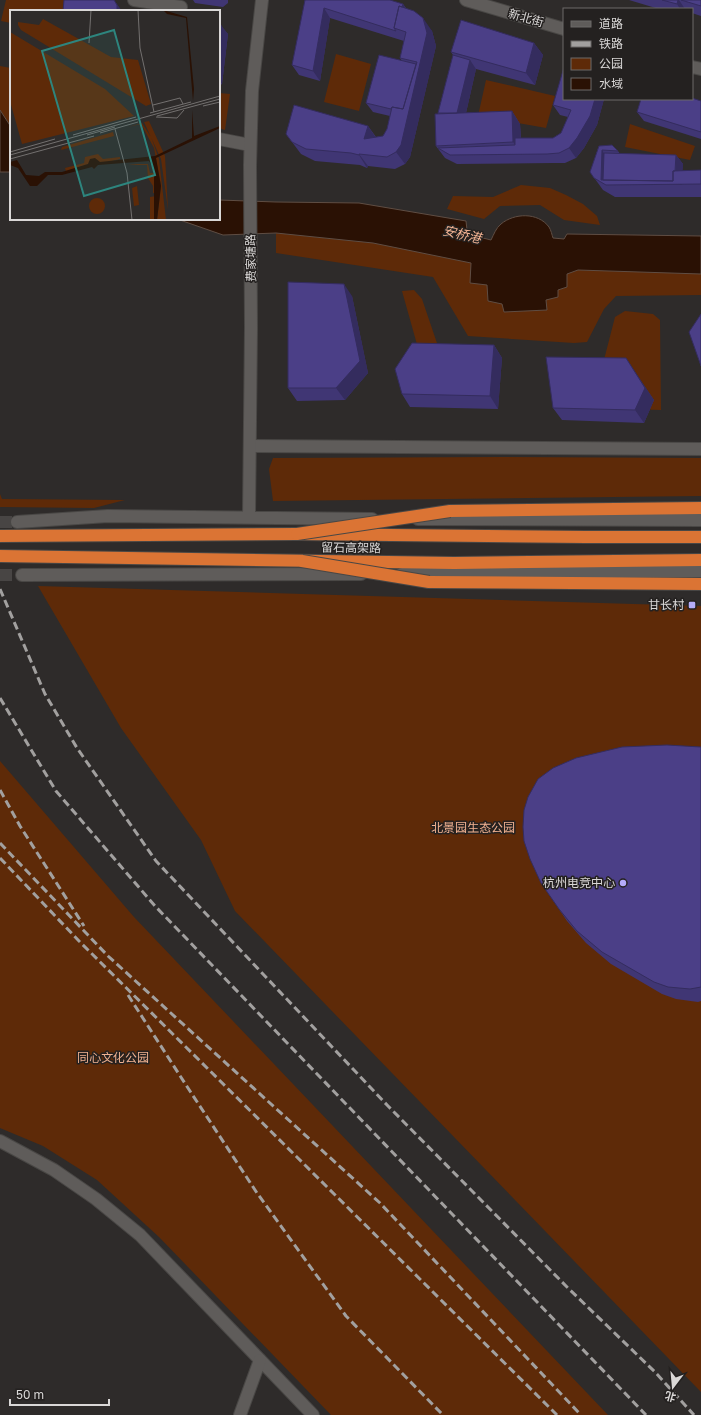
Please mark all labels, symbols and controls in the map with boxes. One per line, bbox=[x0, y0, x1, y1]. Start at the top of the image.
street label: 新北街 bbox=[507, 5, 546, 30]
legend bbox=[563, 8, 693, 100]
inset map bbox=[10, 10, 220, 220]
text: 道路 bbox=[599, 16, 623, 31]
text: 铁路 bbox=[599, 36, 623, 51]
text: 公园 bbox=[599, 56, 623, 71]
text: 水域 bbox=[599, 76, 623, 91]
water label: 安桥港 bbox=[441, 222, 485, 247]
street label: 费家塘路 bbox=[243, 234, 258, 282]
street label: 留石高架路 bbox=[321, 539, 381, 556]
place label: 甘长村 bbox=[648, 597, 685, 612]
marker: 甘长村 bbox=[687, 600, 697, 610]
park label: 北景园生态公园 bbox=[431, 820, 515, 835]
place label: 杭州电竞中心 bbox=[543, 875, 615, 890]
marker: 杭州电竞中心 bbox=[618, 878, 628, 888]
park label: 同心文化公园 bbox=[77, 1050, 149, 1065]
north arrow bbox=[653, 1367, 693, 1407]
scale bar bbox=[10, 1381, 109, 1407]
text: 50 m bbox=[16, 1387, 44, 1402]
text: 北 bbox=[663, 1389, 677, 1405]

